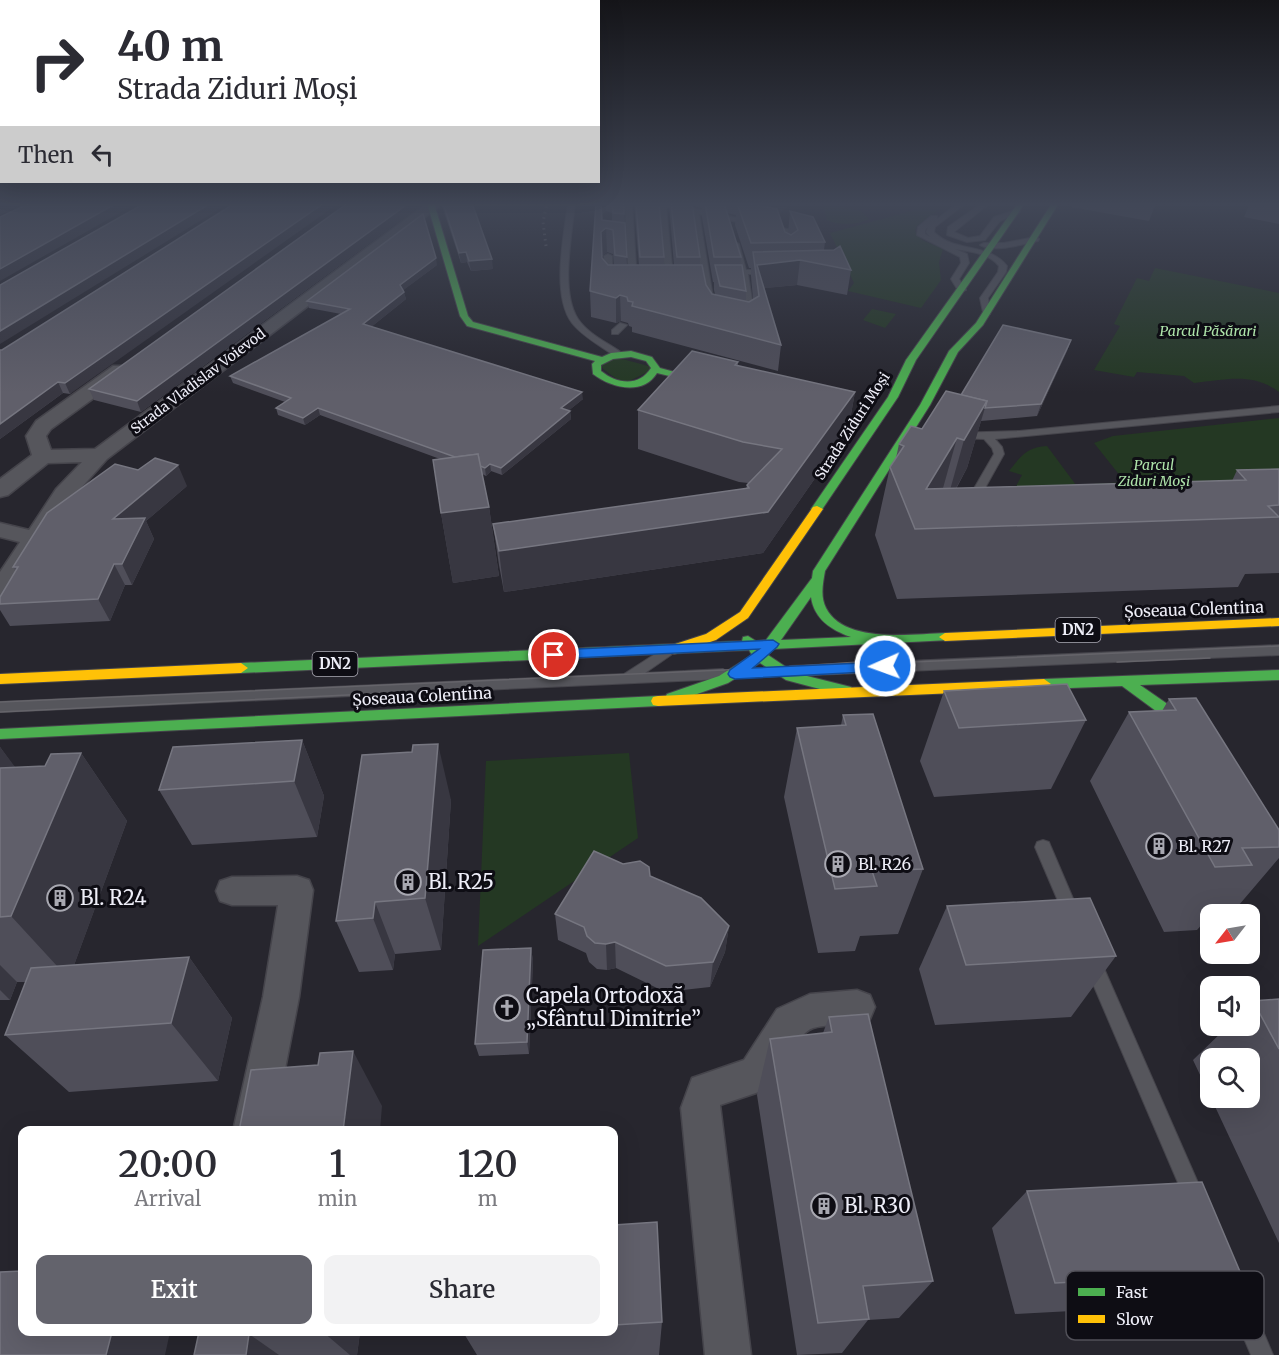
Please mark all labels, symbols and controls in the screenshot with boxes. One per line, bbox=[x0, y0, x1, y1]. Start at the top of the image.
text: 40 m bbox=[117, 20, 223, 72]
icon: right bbox=[18, 24, 96, 102]
text: Strada Ziduri Moși bbox=[117, 72, 358, 106]
icon: left bbox=[86, 138, 119, 171]
text: Then bbox=[18, 141, 74, 169]
park label: Parcul Păsărari bbox=[1160, 322, 1256, 340]
street label: Strada Vladislav Voievod bbox=[127, 324, 269, 438]
street label: Strada Ziduri Moși bbox=[810, 368, 894, 483]
park label: Parcul Ziduri Moși bbox=[1117, 456, 1190, 490]
street label: Șoseaua Colentina bbox=[1124, 597, 1265, 622]
road number: DN2 bbox=[1056, 618, 1100, 642]
pin bbox=[528, 629, 579, 680]
position arrow bbox=[853, 634, 917, 698]
icon: arrive bbox=[537, 638, 570, 671]
road number: DN2 bbox=[312, 652, 358, 676]
street label: Șoseaua Colentina bbox=[352, 682, 493, 711]
building icon: Bl. R27 bbox=[1144, 831, 1174, 861]
place label: Bl. R27 bbox=[1178, 836, 1231, 856]
building icon: Bl. R26 bbox=[823, 849, 853, 879]
place label: Bl. R26 bbox=[858, 854, 912, 874]
building icon: Bl. R25 bbox=[393, 867, 423, 897]
place label: Bl. R25 bbox=[428, 869, 494, 894]
building icon: Bl. R24 bbox=[45, 883, 75, 913]
place label: Bl. R24 bbox=[80, 885, 147, 910]
north arrow bbox=[1200, 904, 1260, 964]
map controls bbox=[1200, 904, 1260, 1108]
button: sound bbox=[1200, 976, 1260, 1036]
place label: Capela Ortodoxă „Sfântul Dimitrie” bbox=[526, 983, 701, 1031]
church icon: Capela Ortodoxă „Sfântul Dimitrie” bbox=[492, 993, 522, 1023]
button: search bbox=[1200, 1048, 1260, 1108]
text: 20:00 bbox=[118, 1142, 217, 1187]
text: 1 bbox=[329, 1142, 346, 1187]
text: 120 bbox=[458, 1142, 518, 1187]
text: Arrival bbox=[134, 1186, 201, 1211]
text: min bbox=[318, 1186, 357, 1211]
text: m bbox=[478, 1186, 498, 1211]
building icon: Bl. R30 bbox=[809, 1191, 839, 1221]
place label: Bl. R30 bbox=[844, 1193, 911, 1218]
button: Exit bbox=[36, 1255, 312, 1324]
button: Share bbox=[324, 1255, 600, 1324]
legend bbox=[1066, 1271, 1264, 1340]
text: Fast bbox=[1116, 1282, 1149, 1302]
text: Slow bbox=[1116, 1309, 1154, 1329]

